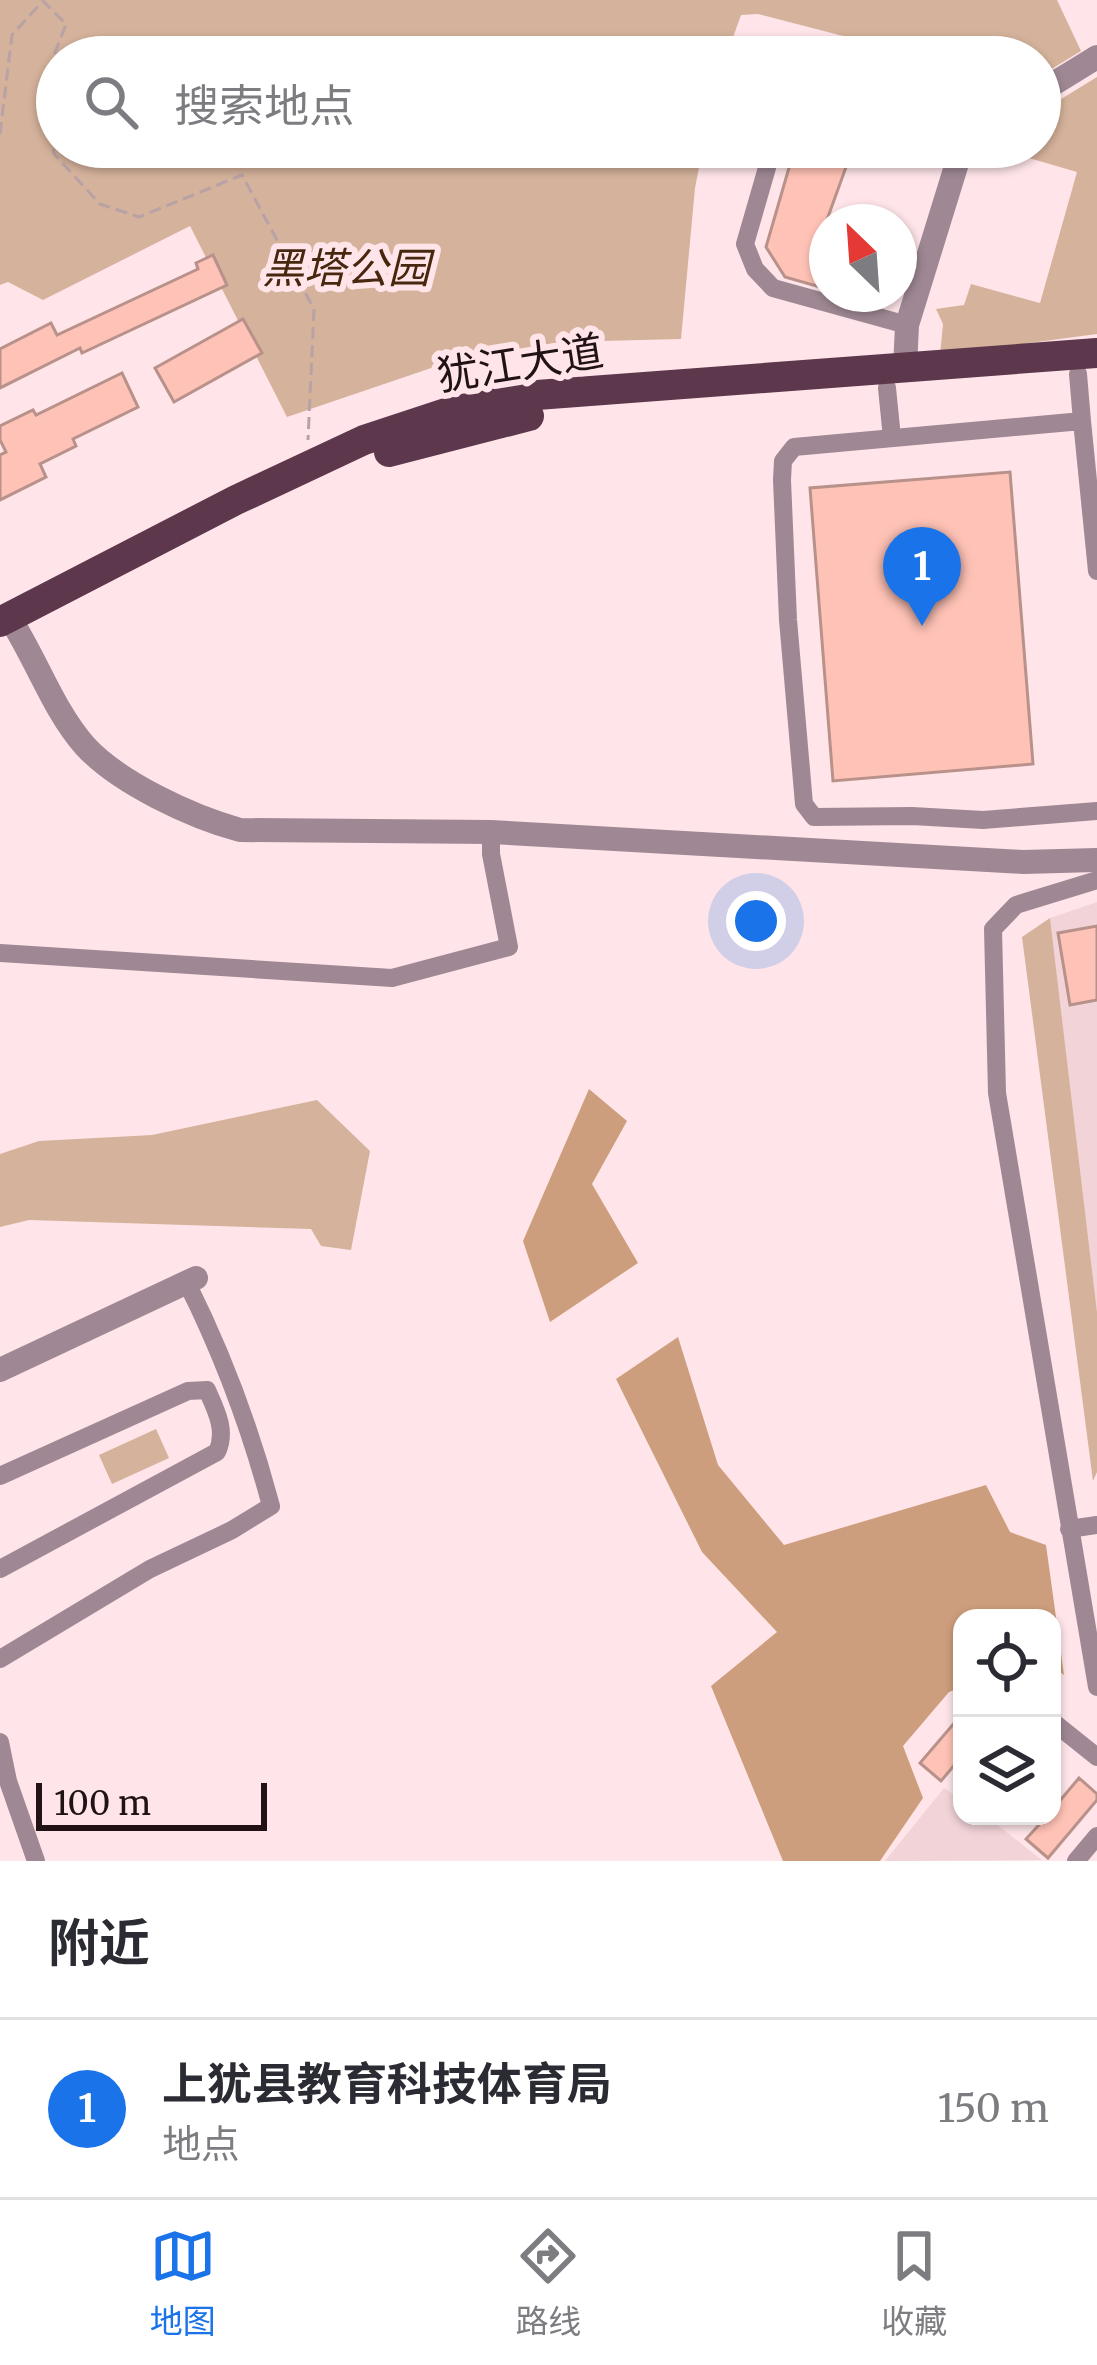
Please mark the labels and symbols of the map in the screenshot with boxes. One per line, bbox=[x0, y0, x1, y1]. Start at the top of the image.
north arrow bbox=[809, 204, 917, 312]
park label: 黑塔公园 bbox=[262, 242, 435, 294]
street label: 犹江大道 bbox=[433, 324, 607, 402]
pin: 1 bbox=[883, 527, 961, 626]
your location bbox=[726, 891, 786, 951]
scale bar bbox=[36, 1777, 267, 1830]

